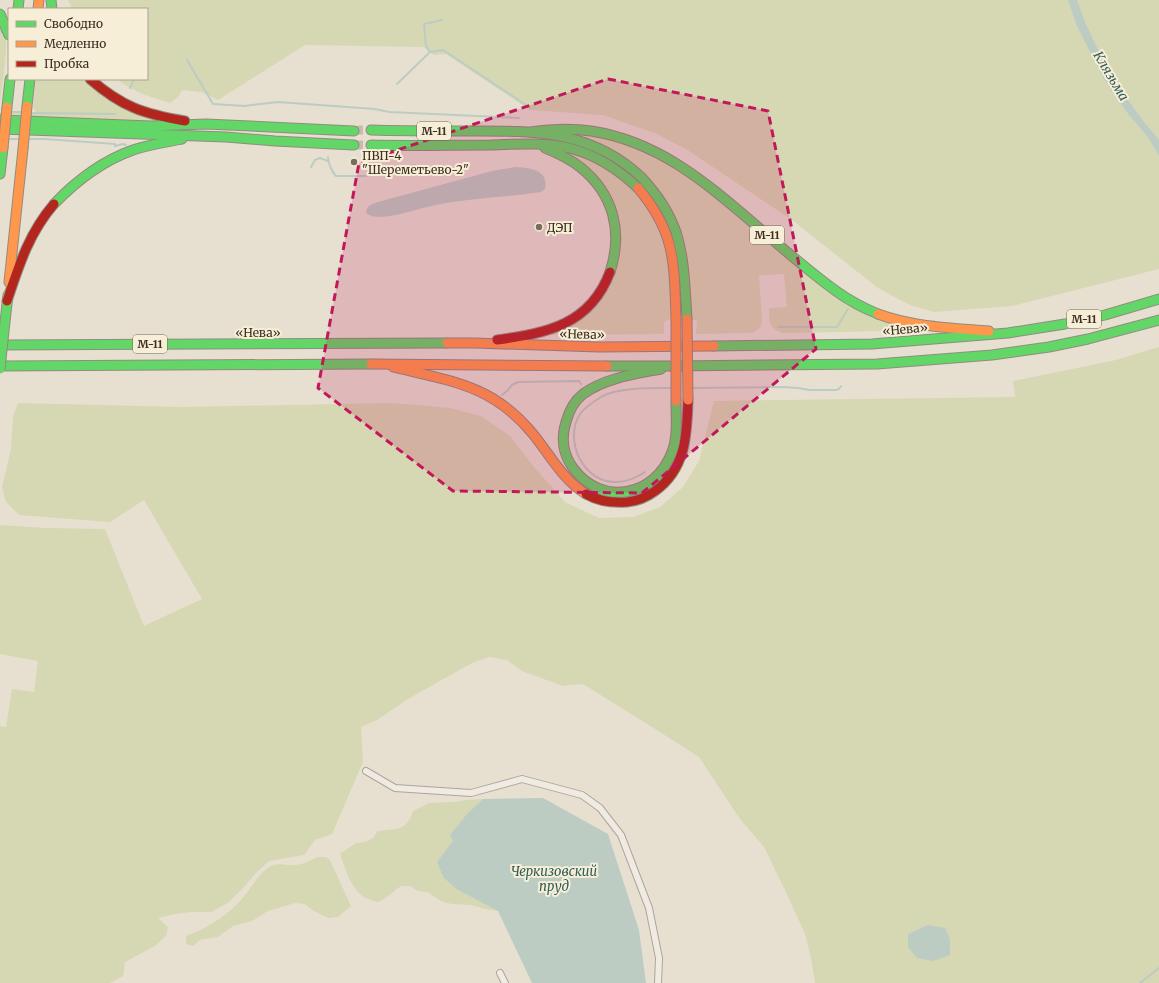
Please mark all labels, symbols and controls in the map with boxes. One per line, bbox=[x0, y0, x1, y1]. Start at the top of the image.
legend bbox=[8, 8, 148, 80]
text: Свободно bbox=[44, 16, 103, 31]
text: Медленно bbox=[44, 36, 106, 51]
water label: Клязьма bbox=[1089, 48, 1133, 104]
text: Пробка bbox=[44, 56, 90, 71]
road number: М-11 bbox=[417, 122, 451, 140]
place label: ПВП-4 "Шереметьево-2" bbox=[362, 148, 469, 177]
marker: ПВП-4 "Шереметьево-2" bbox=[349, 157, 359, 167]
place label: ДЭП bbox=[547, 220, 573, 235]
marker: ДЭП bbox=[534, 222, 544, 232]
road number: М-11 bbox=[750, 226, 784, 244]
road number: М-11 bbox=[1067, 310, 1101, 328]
street label: «Нева» bbox=[882, 320, 928, 338]
street label: «Нева» bbox=[235, 325, 281, 340]
street label: «Нева» bbox=[559, 326, 605, 342]
road number: М-11 bbox=[133, 335, 167, 353]
water label: Черкизовский пруд bbox=[511, 863, 597, 895]

